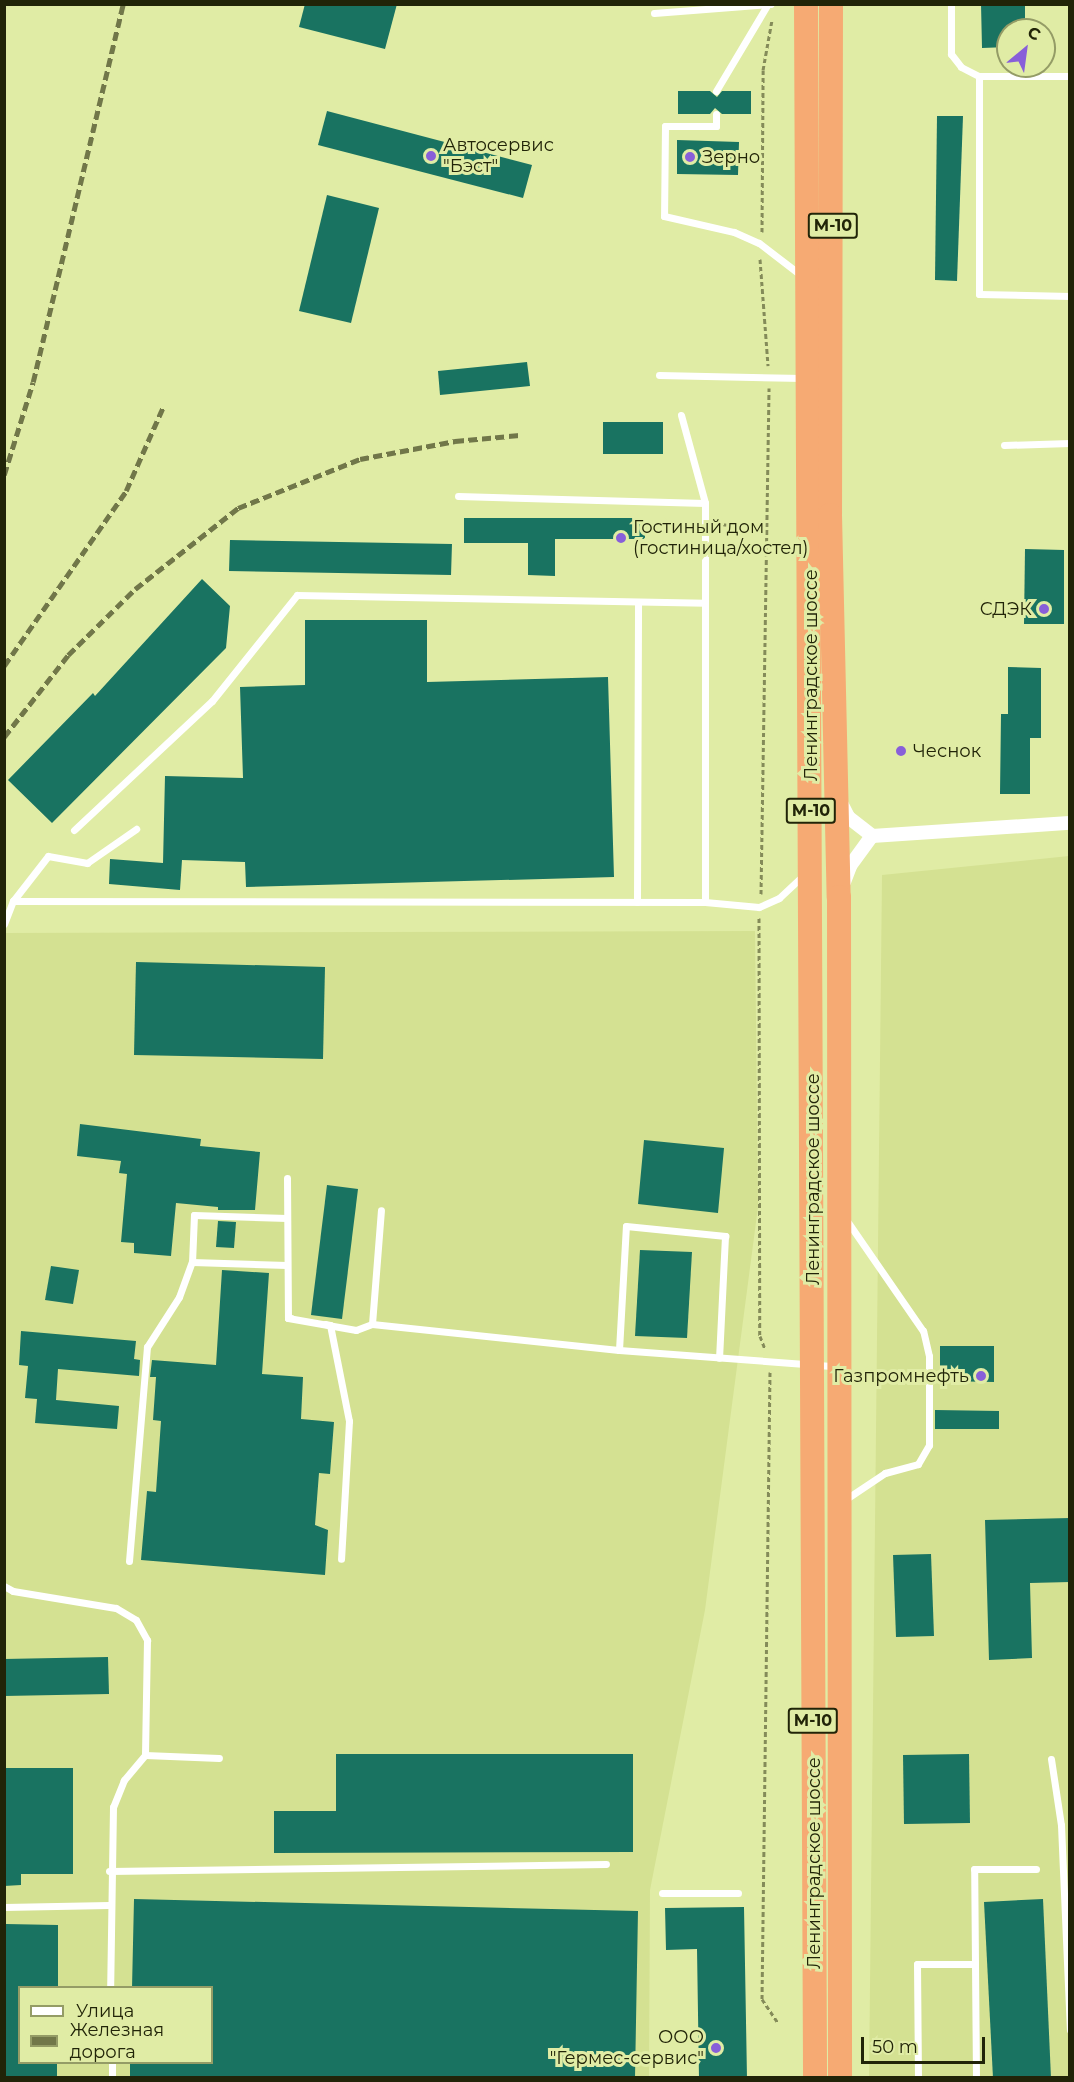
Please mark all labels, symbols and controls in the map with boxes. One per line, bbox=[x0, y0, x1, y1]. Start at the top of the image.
north arrow bbox=[996, 18, 1056, 78]
text: С bbox=[1024, 22, 1044, 45]
place label: Автосервис "Бэст" bbox=[443, 135, 554, 178]
place label: Зерно bbox=[702, 146, 760, 168]
marker: Автосервис "Бэст" bbox=[424, 149, 438, 163]
marker: Зерно bbox=[683, 150, 697, 164]
road number: М-10 bbox=[808, 213, 858, 239]
place label: Гостиный дом (гостиница/хостел) bbox=[633, 517, 808, 560]
marker: Гостиный дом (гостиница/хостел) bbox=[614, 531, 628, 545]
street label: Ленинградское шоссе bbox=[800, 569, 822, 781]
place label: СДЭК bbox=[980, 598, 1032, 620]
marker: СДЭК bbox=[1037, 602, 1051, 616]
place label: Чеснок bbox=[913, 740, 981, 762]
marker: Чеснок bbox=[894, 744, 908, 758]
road number: М-10 bbox=[786, 798, 836, 824]
street label: Ленинградское шоссе bbox=[802, 1073, 824, 1285]
place label: Газпромнефть bbox=[833, 1365, 969, 1387]
marker: Газпромнефть bbox=[974, 1369, 988, 1383]
road number: М-10 bbox=[788, 1708, 838, 1734]
street label: Ленинградское шоссе bbox=[803, 1757, 825, 1969]
legend bbox=[18, 1986, 213, 2064]
text: Улица bbox=[76, 2000, 134, 2022]
text: Железная дорога bbox=[70, 2019, 164, 2063]
scale bar bbox=[864, 2025, 988, 2063]
place label: ООО "Гермес-сервис" bbox=[550, 2027, 704, 2070]
text: 50 m bbox=[872, 2036, 918, 2058]
marker: ООО "Гермес-сервис" bbox=[709, 2041, 723, 2055]

